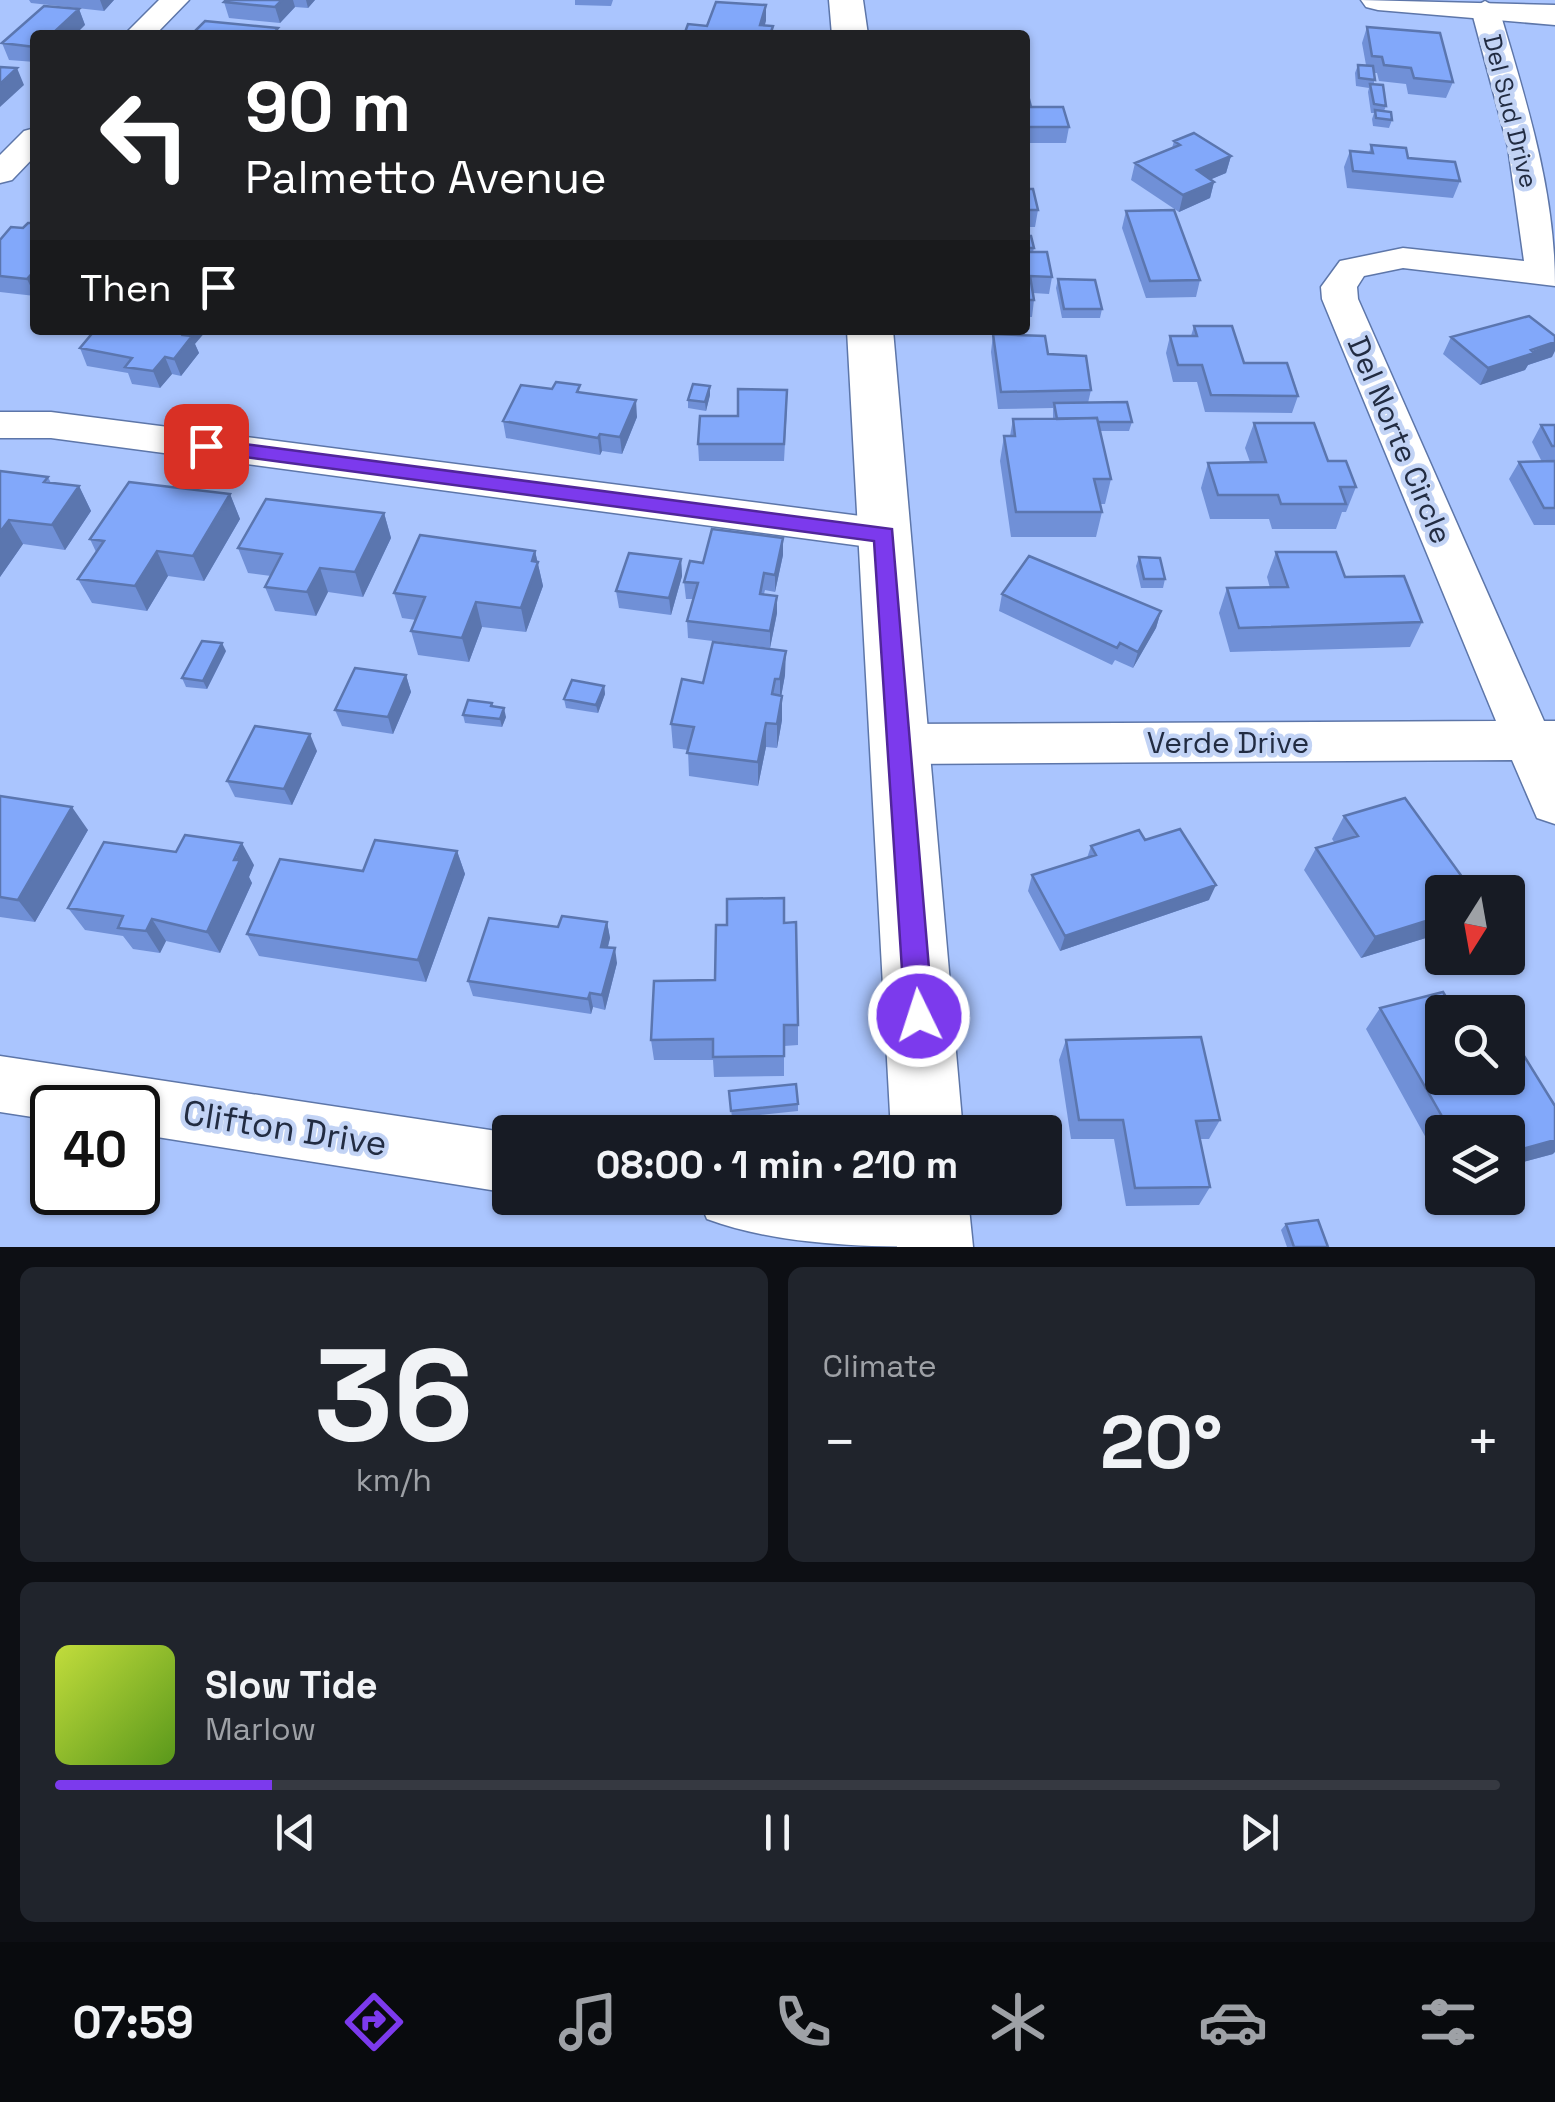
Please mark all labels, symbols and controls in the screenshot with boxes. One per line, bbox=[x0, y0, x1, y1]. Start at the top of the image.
street label: Del Sud Drive bbox=[1476, 31, 1546, 191]
text: 90 m bbox=[245, 62, 411, 151]
icon: left bbox=[80, 70, 210, 200]
text: Palmetto Avenue bbox=[245, 149, 607, 206]
icon: arrive bbox=[191, 260, 246, 315]
text: Then bbox=[80, 264, 171, 312]
street label: Del Norte Circle bbox=[1339, 330, 1461, 550]
pin bbox=[164, 404, 249, 489]
icon: arrive bbox=[179, 419, 234, 474]
street label: Verde Drive bbox=[1147, 723, 1309, 762]
north arrow bbox=[1425, 875, 1525, 975]
map controls bbox=[1425, 875, 1525, 1215]
position arrow bbox=[867, 964, 971, 1068]
button: search bbox=[1425, 995, 1525, 1095]
speed limit sign: 40 bbox=[30, 1085, 160, 1215]
street label: Clifton Drive bbox=[180, 1090, 390, 1166]
button: layers bbox=[1425, 1115, 1525, 1215]
text: 08:00 · 1 min · 210 m bbox=[596, 1141, 958, 1189]
text: 36 bbox=[314, 1312, 473, 1478]
text: Climate bbox=[823, 1346, 937, 1386]
text: 20° bbox=[1100, 1394, 1223, 1490]
text: − bbox=[823, 1407, 857, 1477]
text: + bbox=[1466, 1407, 1500, 1477]
text: km/h bbox=[356, 1460, 432, 1500]
text: Slow Tide bbox=[205, 1661, 378, 1709]
text: Marlow bbox=[205, 1709, 316, 1749]
icon: previous bbox=[268, 1805, 323, 1860]
icon: pause bbox=[750, 1805, 805, 1860]
icon: next bbox=[1232, 1805, 1287, 1860]
icon: directions bbox=[339, 1987, 409, 2057]
icon: music bbox=[553, 1987, 623, 2057]
icon: phone bbox=[768, 1987, 838, 2057]
icon: climate bbox=[983, 1987, 1053, 2057]
icon: car bbox=[1198, 1987, 1268, 2057]
icon: filters bbox=[1413, 1987, 1483, 2057]
text: 07:59 bbox=[72, 1994, 194, 2051]

